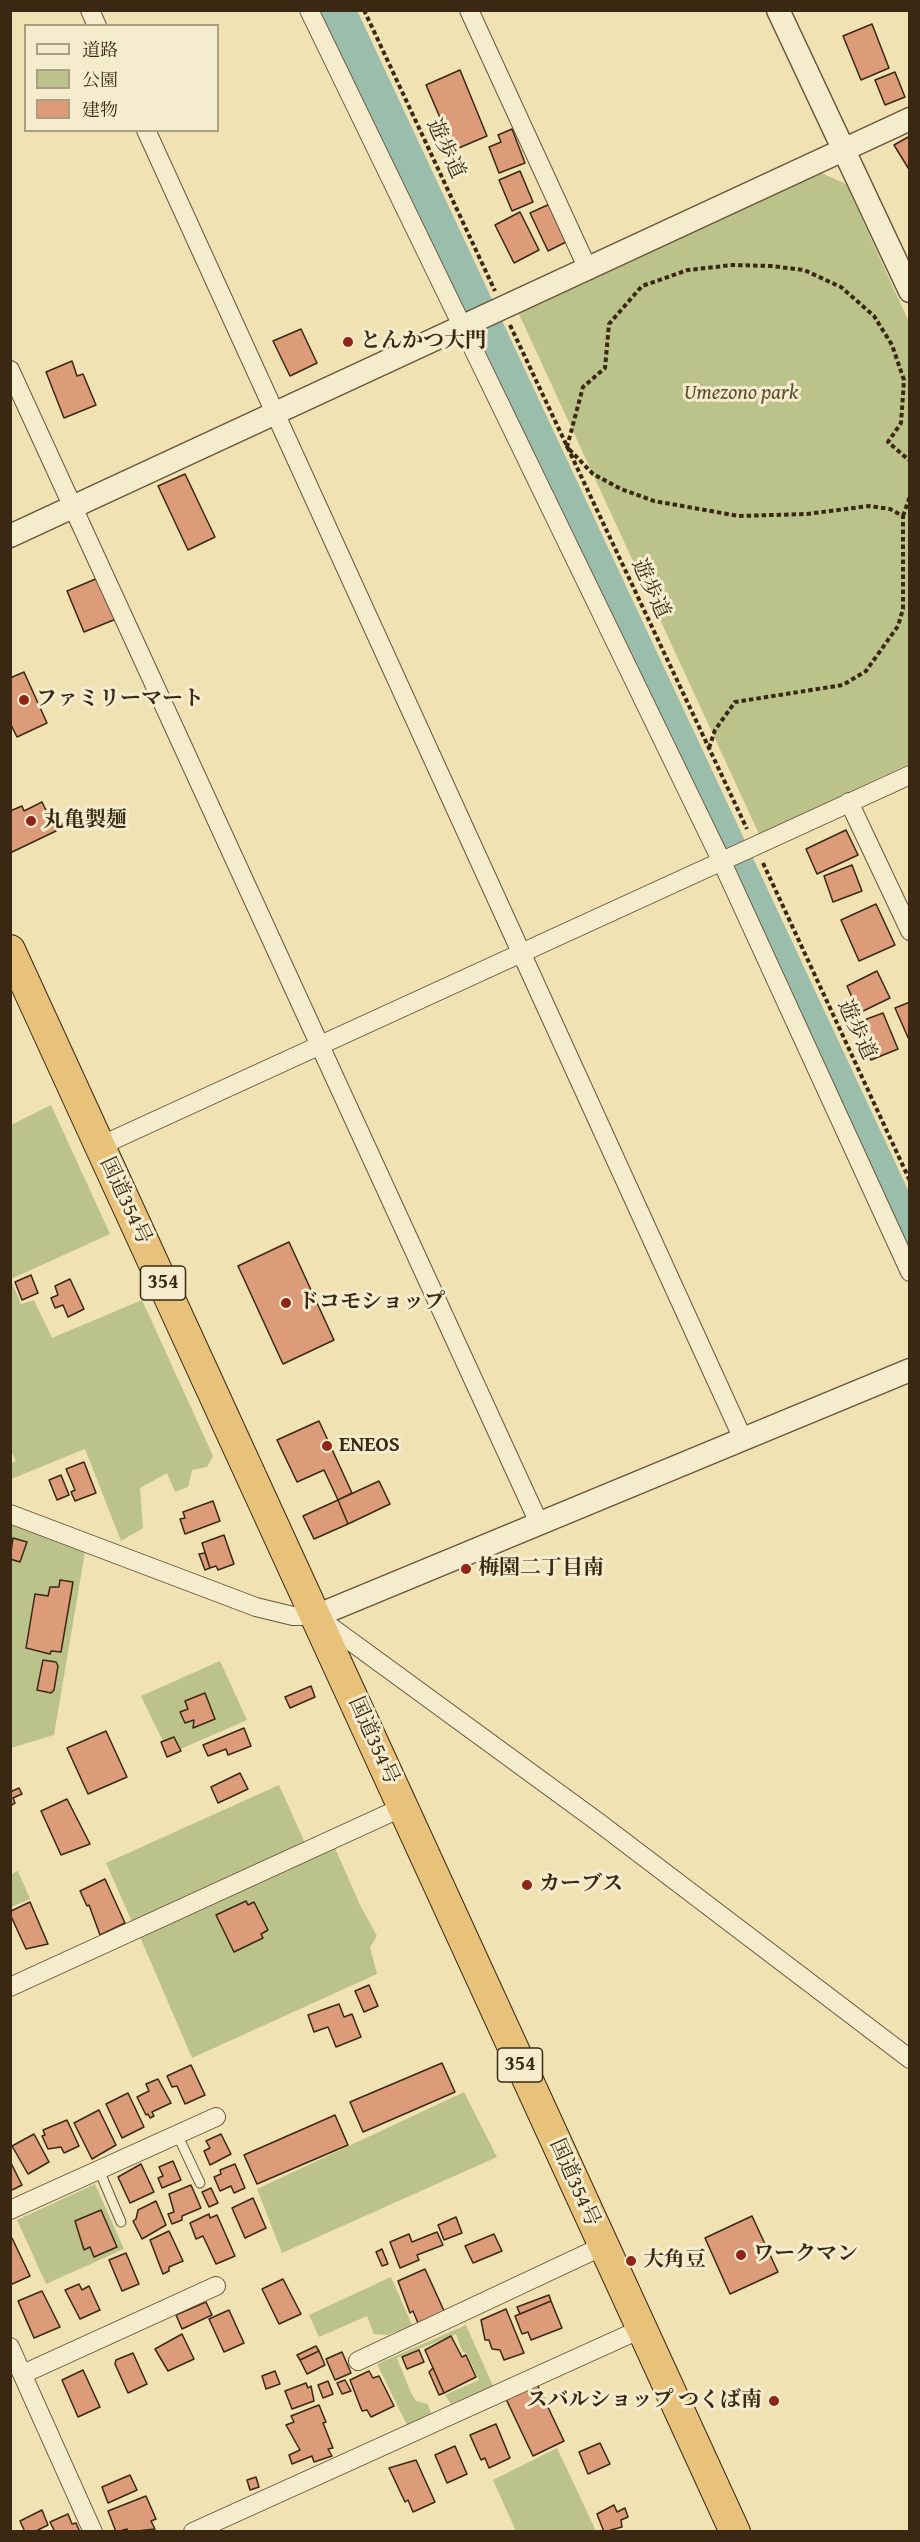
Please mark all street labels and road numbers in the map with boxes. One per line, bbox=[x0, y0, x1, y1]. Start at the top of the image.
street label: 遊歩道 bbox=[420, 115, 470, 183]
street label: 遊歩道 bbox=[625, 555, 675, 623]
street label: 遊歩道 bbox=[831, 996, 881, 1064]
street label: 国道354号 bbox=[94, 1153, 156, 1249]
road number: 354 bbox=[140, 1266, 186, 1300]
street label: 国道354号 bbox=[343, 1693, 403, 1789]
road number: 354 bbox=[498, 2048, 542, 2082]
street label: 国道354号 bbox=[544, 2135, 604, 2231]

